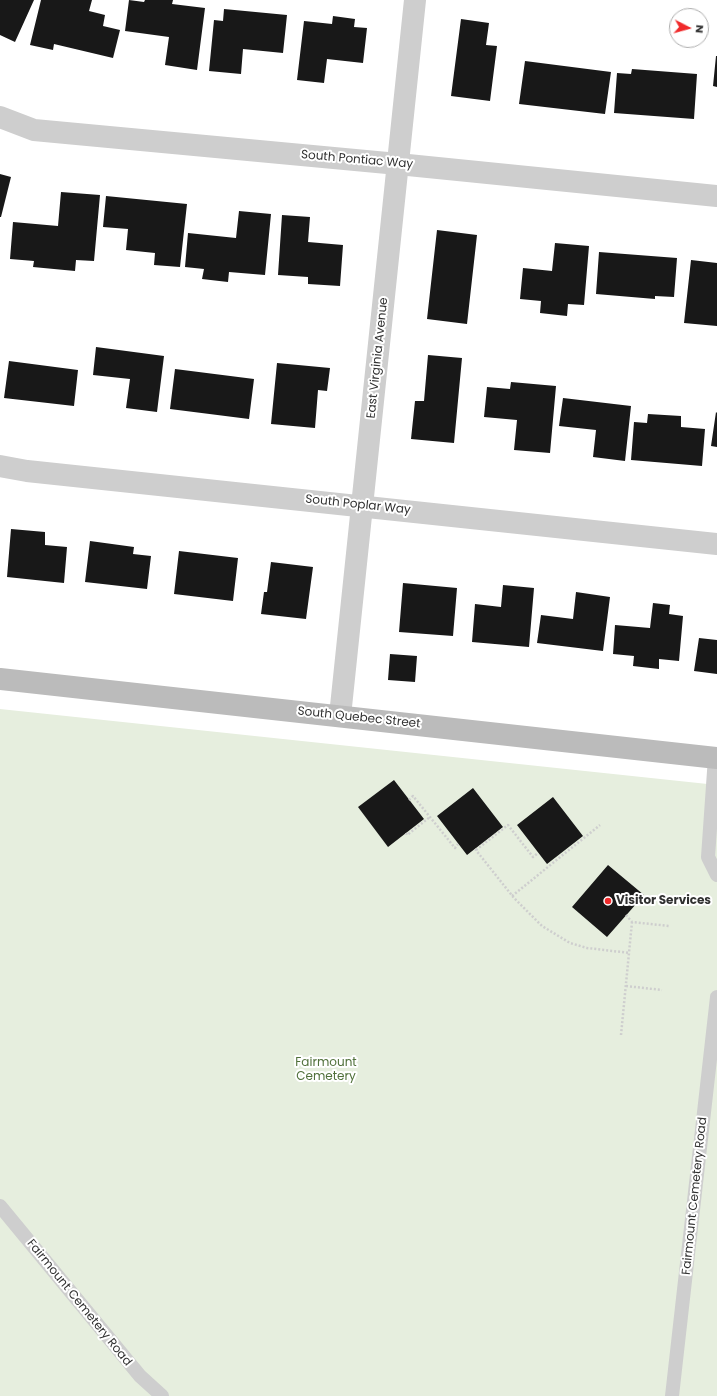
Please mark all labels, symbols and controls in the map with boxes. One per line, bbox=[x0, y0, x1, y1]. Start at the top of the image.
north arrow bbox=[669, 8, 709, 48]
text: N bbox=[692, 24, 708, 34]
street label: South Pontiac Way bbox=[300, 148, 414, 172]
street label: East Virginia Avenue bbox=[364, 297, 392, 419]
street label: South Poplar Way bbox=[305, 492, 411, 518]
street label: South Quebec Street bbox=[297, 704, 421, 732]
place label: Visitor Services bbox=[616, 894, 711, 908]
marker: Visitor Services bbox=[603, 896, 613, 906]
park label: Fairmount Cemetery bbox=[295, 1056, 357, 1084]
street label: Fairmount Cemetery Road bbox=[680, 1116, 710, 1276]
street label: Fairmount Cemetery Road bbox=[24, 1237, 134, 1369]

